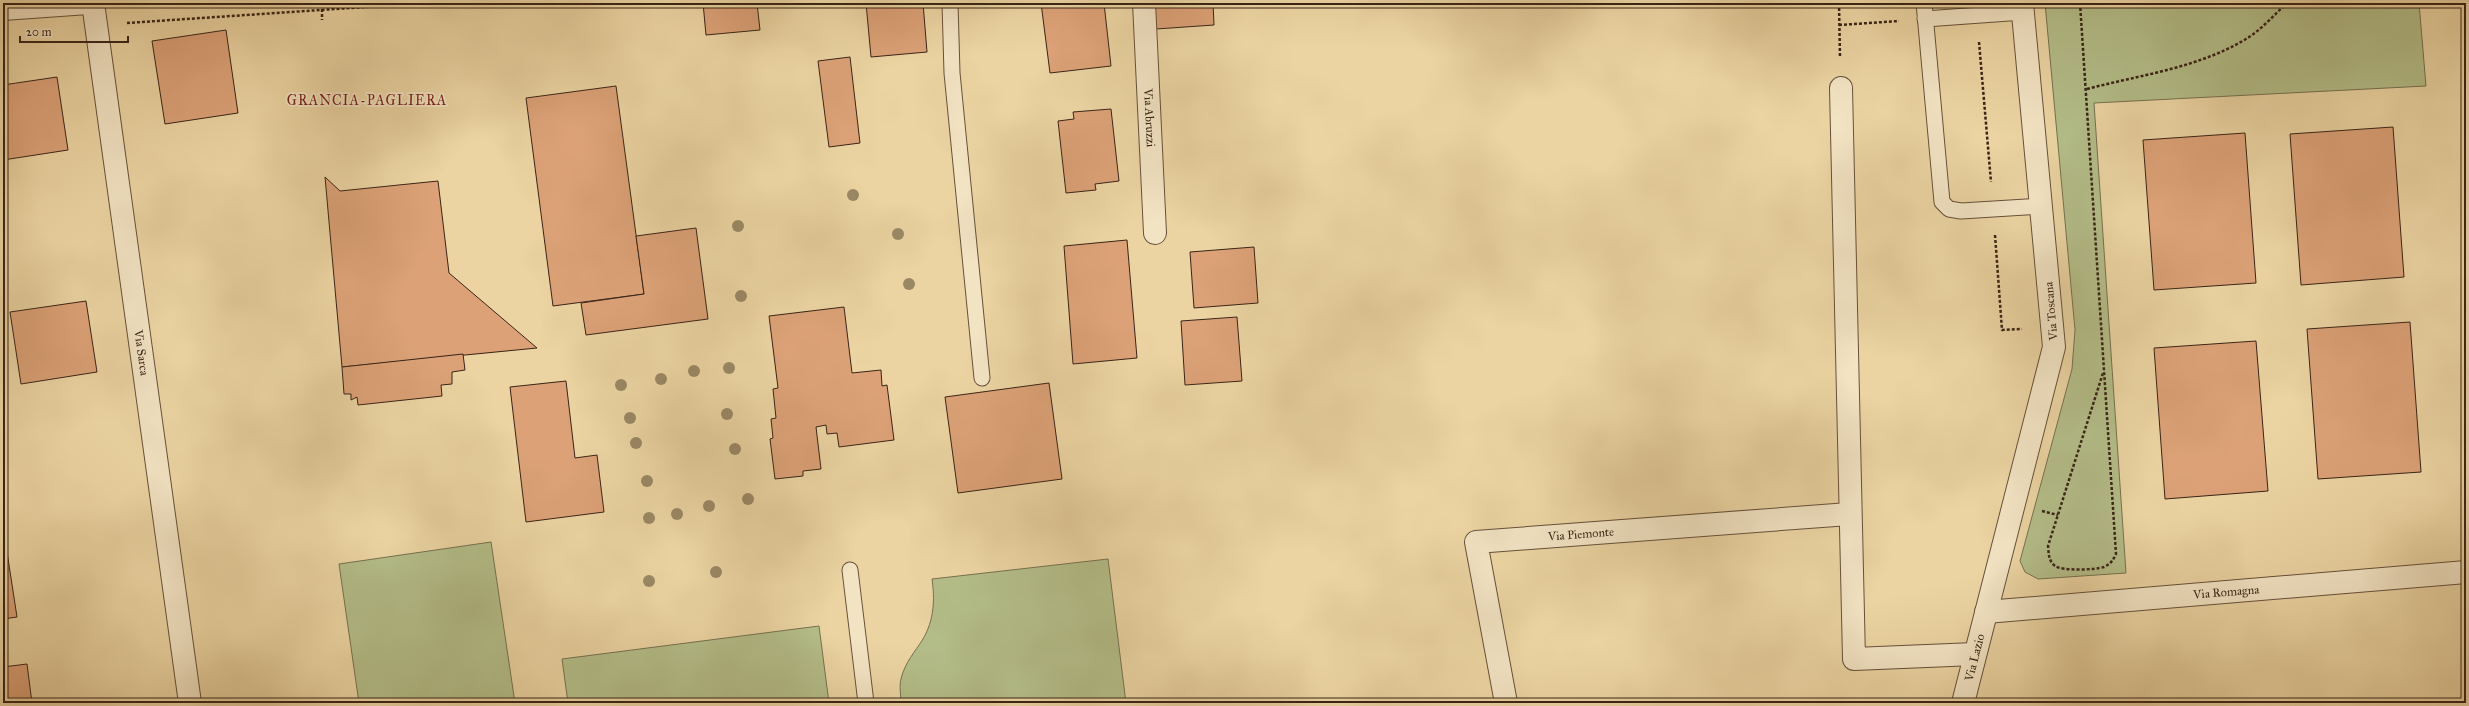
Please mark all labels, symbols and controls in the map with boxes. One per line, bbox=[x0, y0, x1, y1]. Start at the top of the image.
scale bar bbox=[20, 18, 128, 44]
text: 20 m bbox=[26, 25, 52, 39]
street label: Via Abruzzi bbox=[1141, 87, 1158, 148]
district label: GRANCIA-PAGLIERA bbox=[287, 92, 447, 109]
street label: Via Toscana bbox=[2041, 280, 2061, 342]
street label: Via Sarca bbox=[131, 328, 152, 377]
street label: Via Piemonte bbox=[1546, 525, 1615, 544]
street label: Via Romagna bbox=[2192, 582, 2261, 602]
street label: Via Lazio bbox=[1962, 632, 1987, 684]

